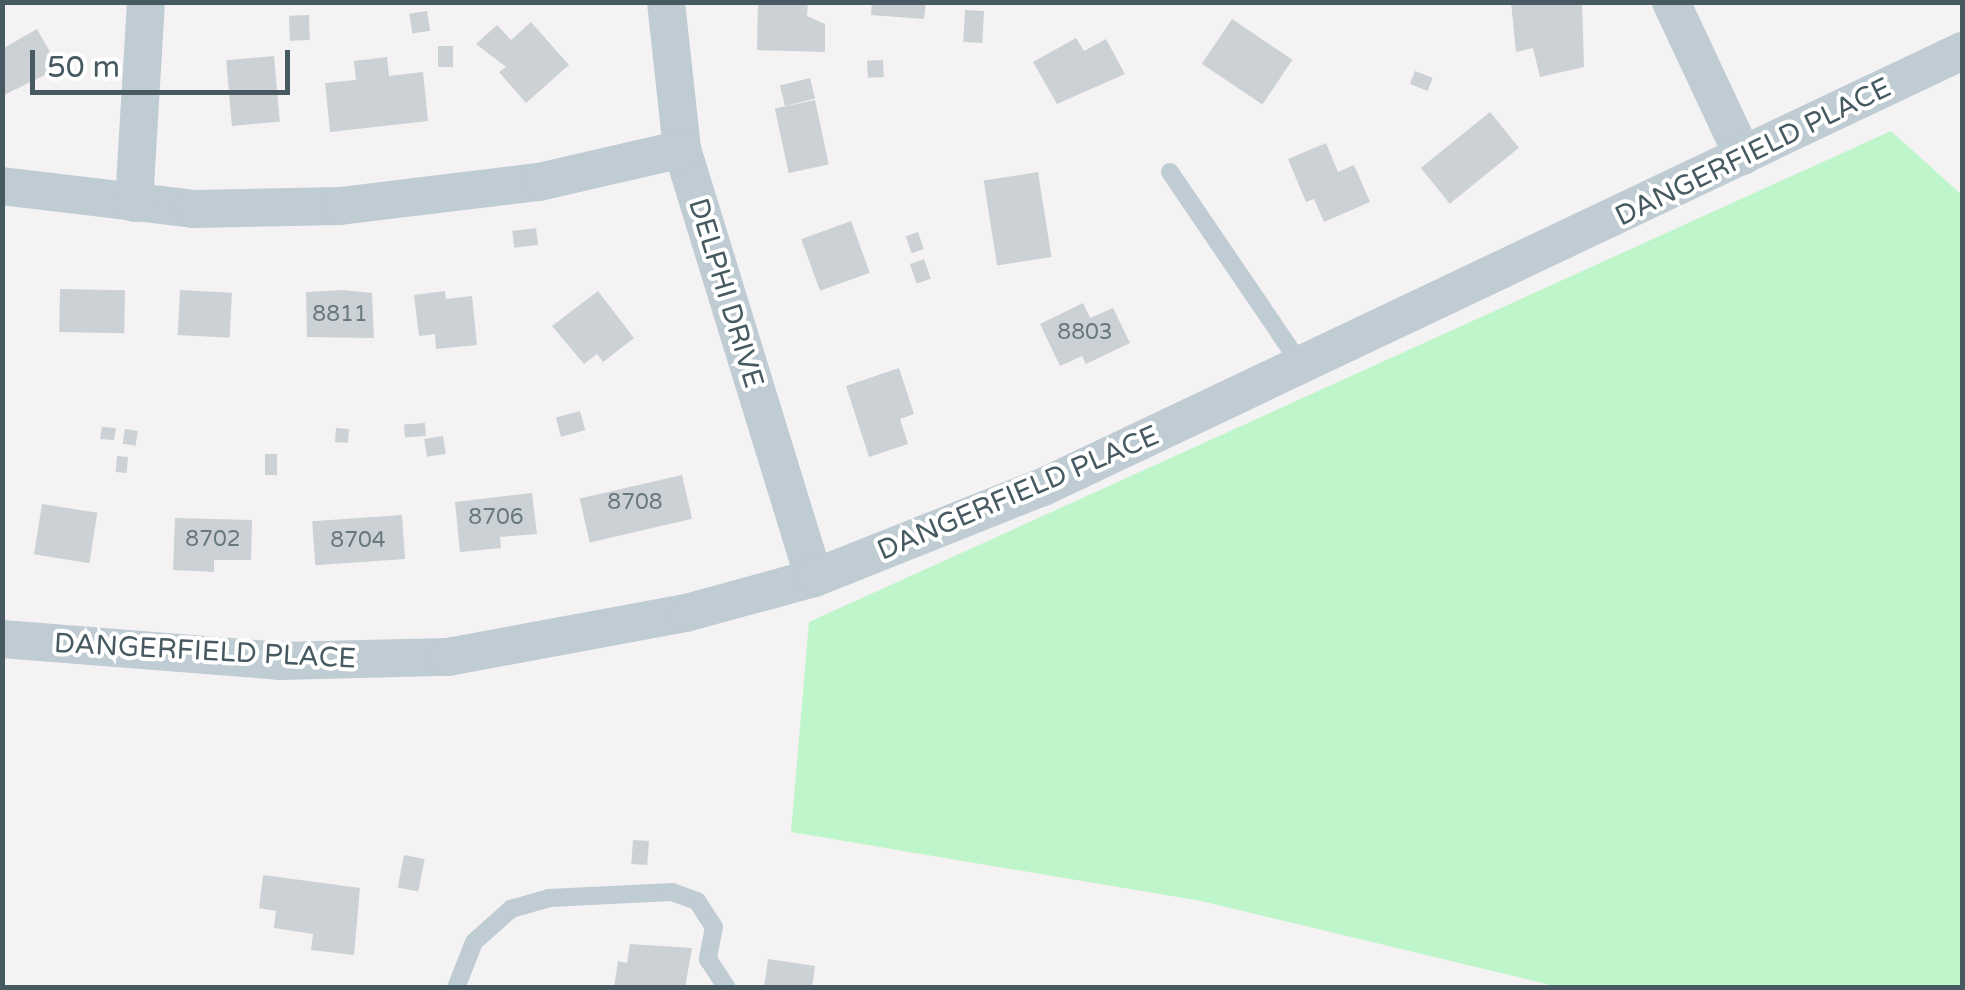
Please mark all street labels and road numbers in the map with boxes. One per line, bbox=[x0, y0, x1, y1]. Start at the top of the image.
street label: DANGERFIELD PLACE bbox=[1610, 71, 1896, 233]
street label: DELPHI DRIVE bbox=[681, 194, 771, 392]
street label: DANGERFIELD PLACE bbox=[872, 418, 1164, 568]
street label: DANGERFIELD PLACE bbox=[53, 626, 357, 676]

